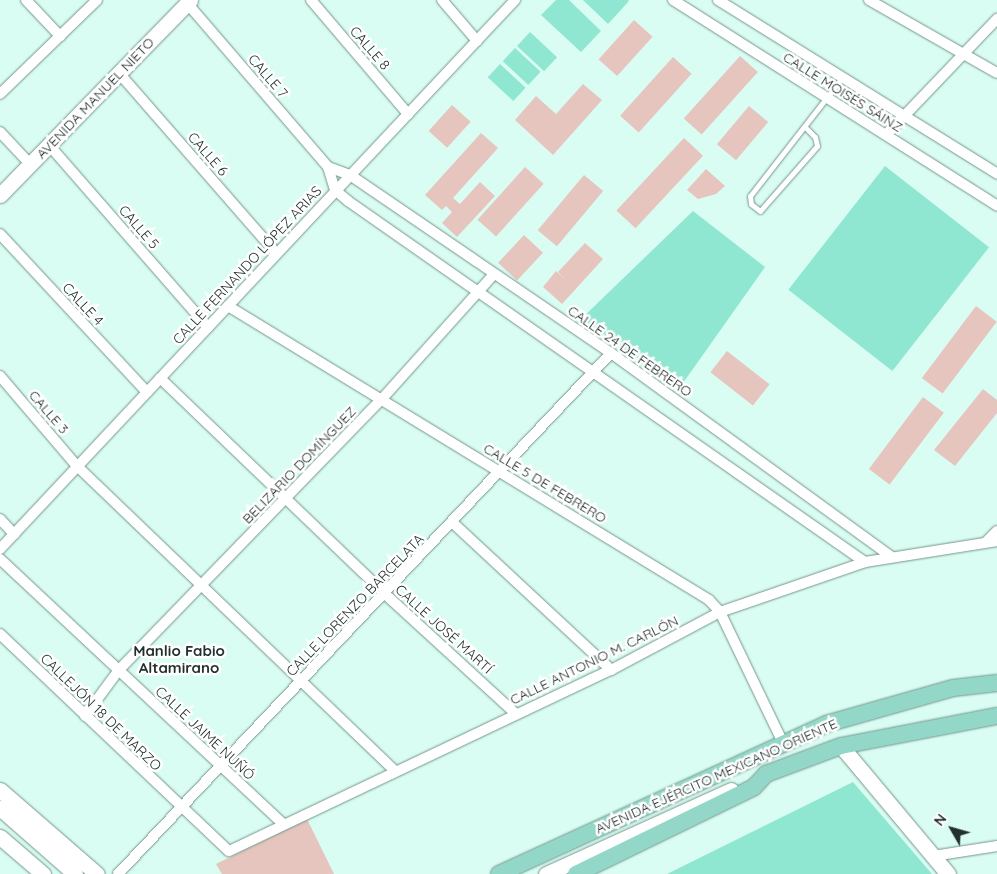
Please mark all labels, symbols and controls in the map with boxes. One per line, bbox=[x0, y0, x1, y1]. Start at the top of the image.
street label: CALLE 8 bbox=[346, 23, 394, 73]
street label: AVENIDA MANUEL NIETO bbox=[33, 34, 157, 162]
street label: CALLE MOISÉS SÁINZ bbox=[780, 48, 906, 136]
street label: CALLE 7 bbox=[245, 51, 291, 101]
street label: CALLE 6 bbox=[184, 129, 232, 179]
street label: CALLE FERNANDO LÓPEZ ARIAS bbox=[169, 182, 325, 348]
street label: CALLE 5 bbox=[115, 202, 163, 252]
street label: CALLE 4 bbox=[59, 279, 107, 329]
street label: CALLE 24 DE FEBRERO bbox=[565, 302, 695, 400]
street label: CALLE 3 bbox=[26, 387, 72, 437]
street label: BELIZARIO DOMÍNGUEZ bbox=[239, 403, 359, 527]
street label: CALLE 5 DE FEBRERO bbox=[480, 440, 610, 526]
street label: CALLE LORENZO BARCELATA bbox=[283, 530, 427, 680]
street label: CALLE JOSÉ MARTÍ bbox=[392, 581, 496, 677]
street label: CALLE ANTONIO M. CARLÓN bbox=[507, 612, 681, 708]
district label: Manlio Fabio Altamirano bbox=[133, 641, 225, 676]
street label: CALLEJÓN 18 DE MARZO bbox=[37, 650, 165, 774]
street label: CALLE JAIME NUÑÓ bbox=[152, 683, 258, 783]
street label: AVENIDA EJÉRCITO MEXICANO ORIENTE bbox=[593, 715, 839, 837]
north arrow bbox=[927, 804, 977, 854]
text: N bbox=[930, 810, 950, 829]

